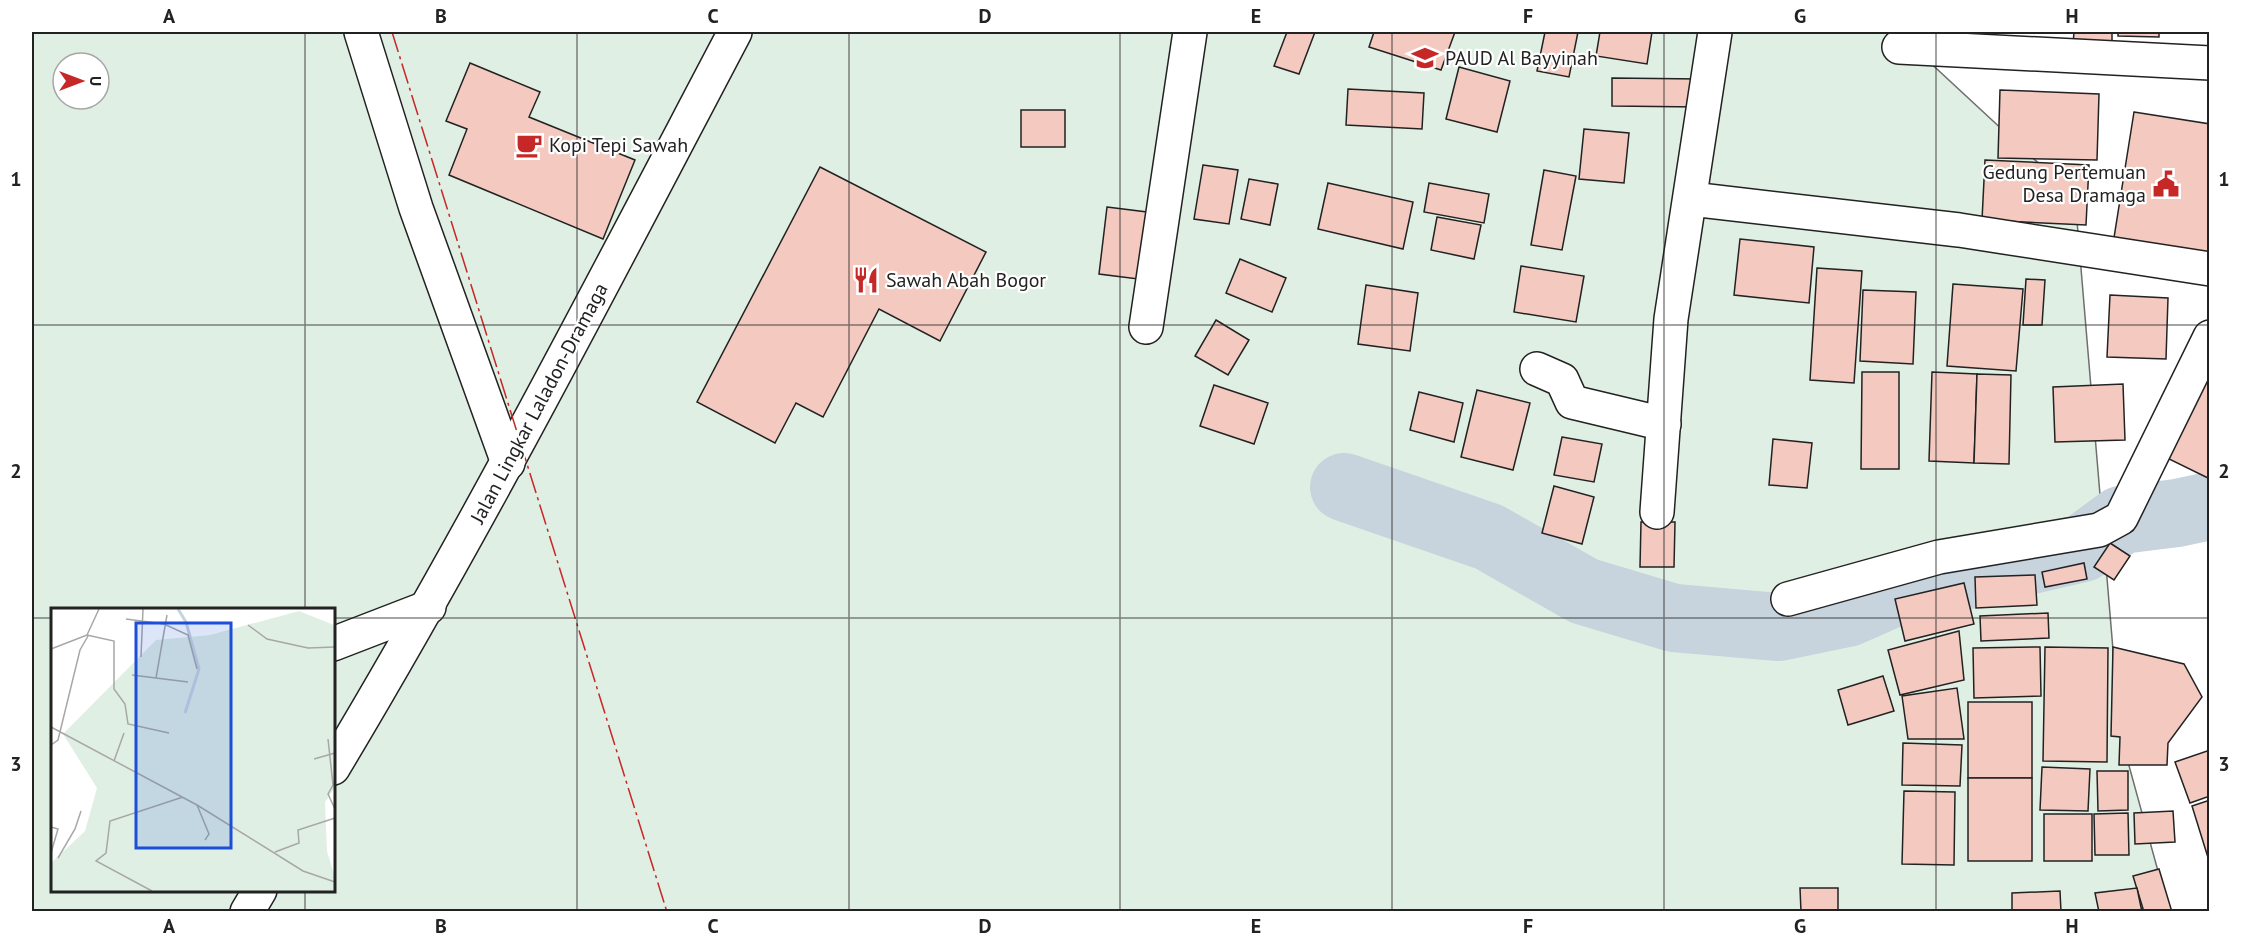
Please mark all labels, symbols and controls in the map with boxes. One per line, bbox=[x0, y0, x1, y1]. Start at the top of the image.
text: A bbox=[163, 3, 176, 29]
text: B bbox=[435, 3, 447, 29]
text: C bbox=[707, 3, 719, 29]
text: D bbox=[979, 3, 992, 29]
text: E bbox=[1251, 3, 1261, 29]
text: F bbox=[1523, 3, 1533, 29]
text: G bbox=[1794, 3, 1806, 29]
text: H bbox=[2065, 3, 2079, 29]
school or university icon: PAUD Al Bayyinah bbox=[1410, 43, 1440, 73]
place label: PAUD Al Bayyinah bbox=[1445, 45, 1598, 71]
north arrow bbox=[51, 51, 111, 111]
text: U bbox=[86, 76, 106, 86]
cafe icon: Kopi Tepi Sawah bbox=[514, 130, 544, 160]
place label: Kopi Tepi Sawah bbox=[549, 132, 688, 158]
place label: Gedung Pertemuan Desa Dramaga bbox=[1982, 159, 2146, 208]
text: 1 bbox=[10, 166, 22, 192]
text: 1 bbox=[2218, 166, 2230, 192]
public building icon: Gedung Pertemuan Desa Dramaga bbox=[2151, 169, 2181, 199]
restaurant icon: Sawah Abah Bogor bbox=[851, 265, 881, 295]
place label: Sawah Abah Bogor bbox=[886, 267, 1046, 293]
street label: Jalan Lingkar Laladon-Dramaga bbox=[464, 278, 614, 529]
text: 2 bbox=[10, 458, 22, 484]
text: 2 bbox=[2218, 458, 2230, 484]
inset map bbox=[51, 608, 334, 892]
text: 3 bbox=[10, 751, 22, 777]
text: 3 bbox=[2218, 751, 2230, 777]
text: A bbox=[163, 913, 176, 939]
text: B bbox=[435, 913, 447, 939]
text: C bbox=[707, 913, 719, 939]
text: D bbox=[979, 913, 992, 939]
text: E bbox=[1251, 913, 1261, 939]
text: F bbox=[1523, 913, 1533, 939]
text: G bbox=[1794, 913, 1806, 939]
text: H bbox=[2065, 913, 2079, 939]

